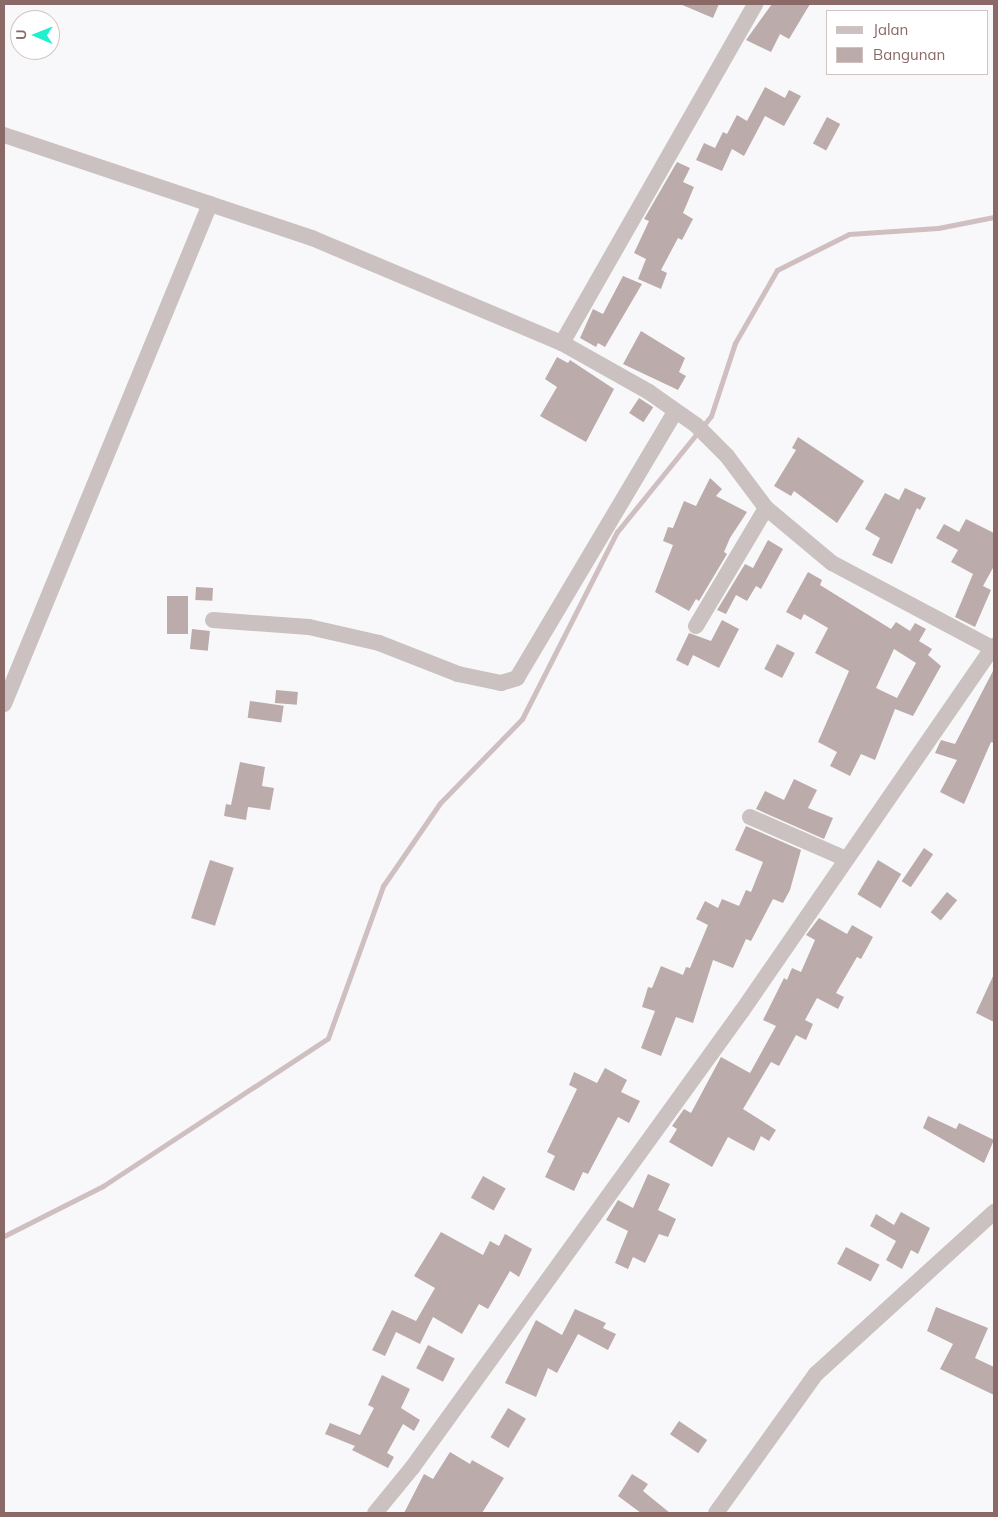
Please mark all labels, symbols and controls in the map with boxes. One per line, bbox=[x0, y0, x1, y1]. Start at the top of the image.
north arrow bbox=[10, 10, 60, 60]
legend bbox=[826, 10, 988, 75]
text: Jalan bbox=[873, 20, 908, 39]
text: U bbox=[12, 29, 30, 40]
text: Bangunan bbox=[873, 45, 945, 64]

